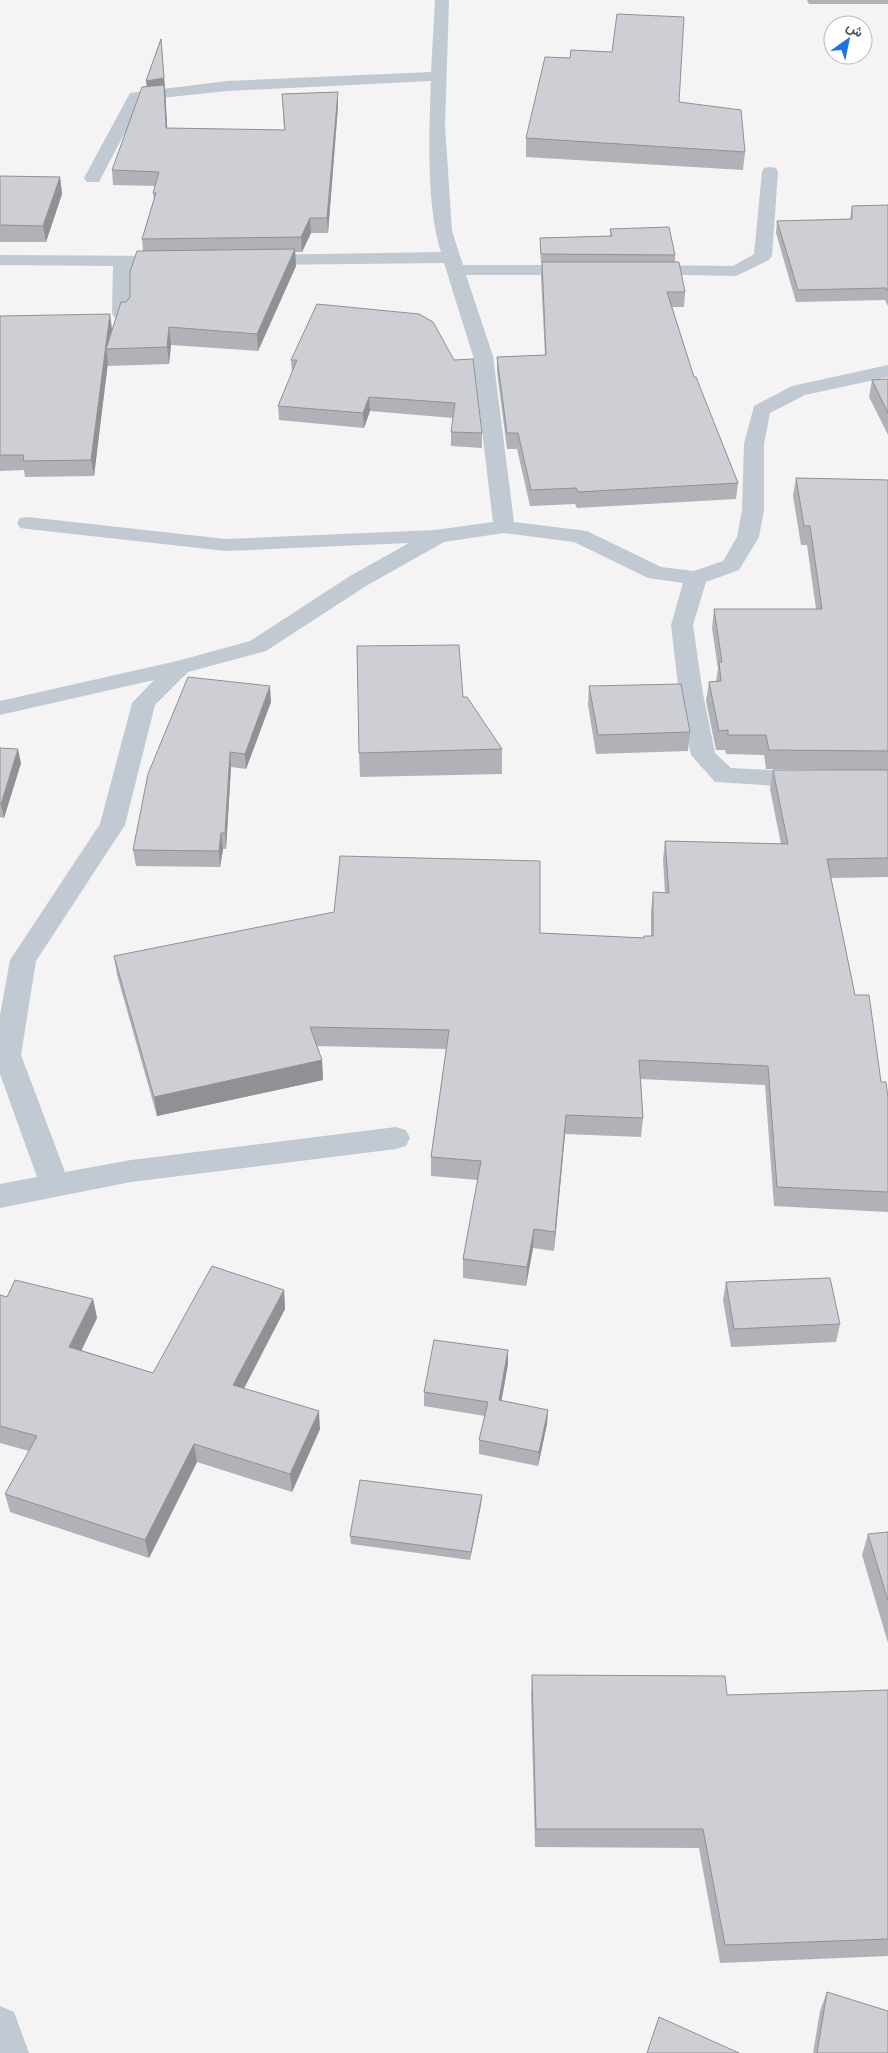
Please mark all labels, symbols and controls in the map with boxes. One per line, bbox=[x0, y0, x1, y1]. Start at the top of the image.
north arrow bbox=[823, 15, 873, 65]
text: ش bbox=[843, 18, 867, 41]

